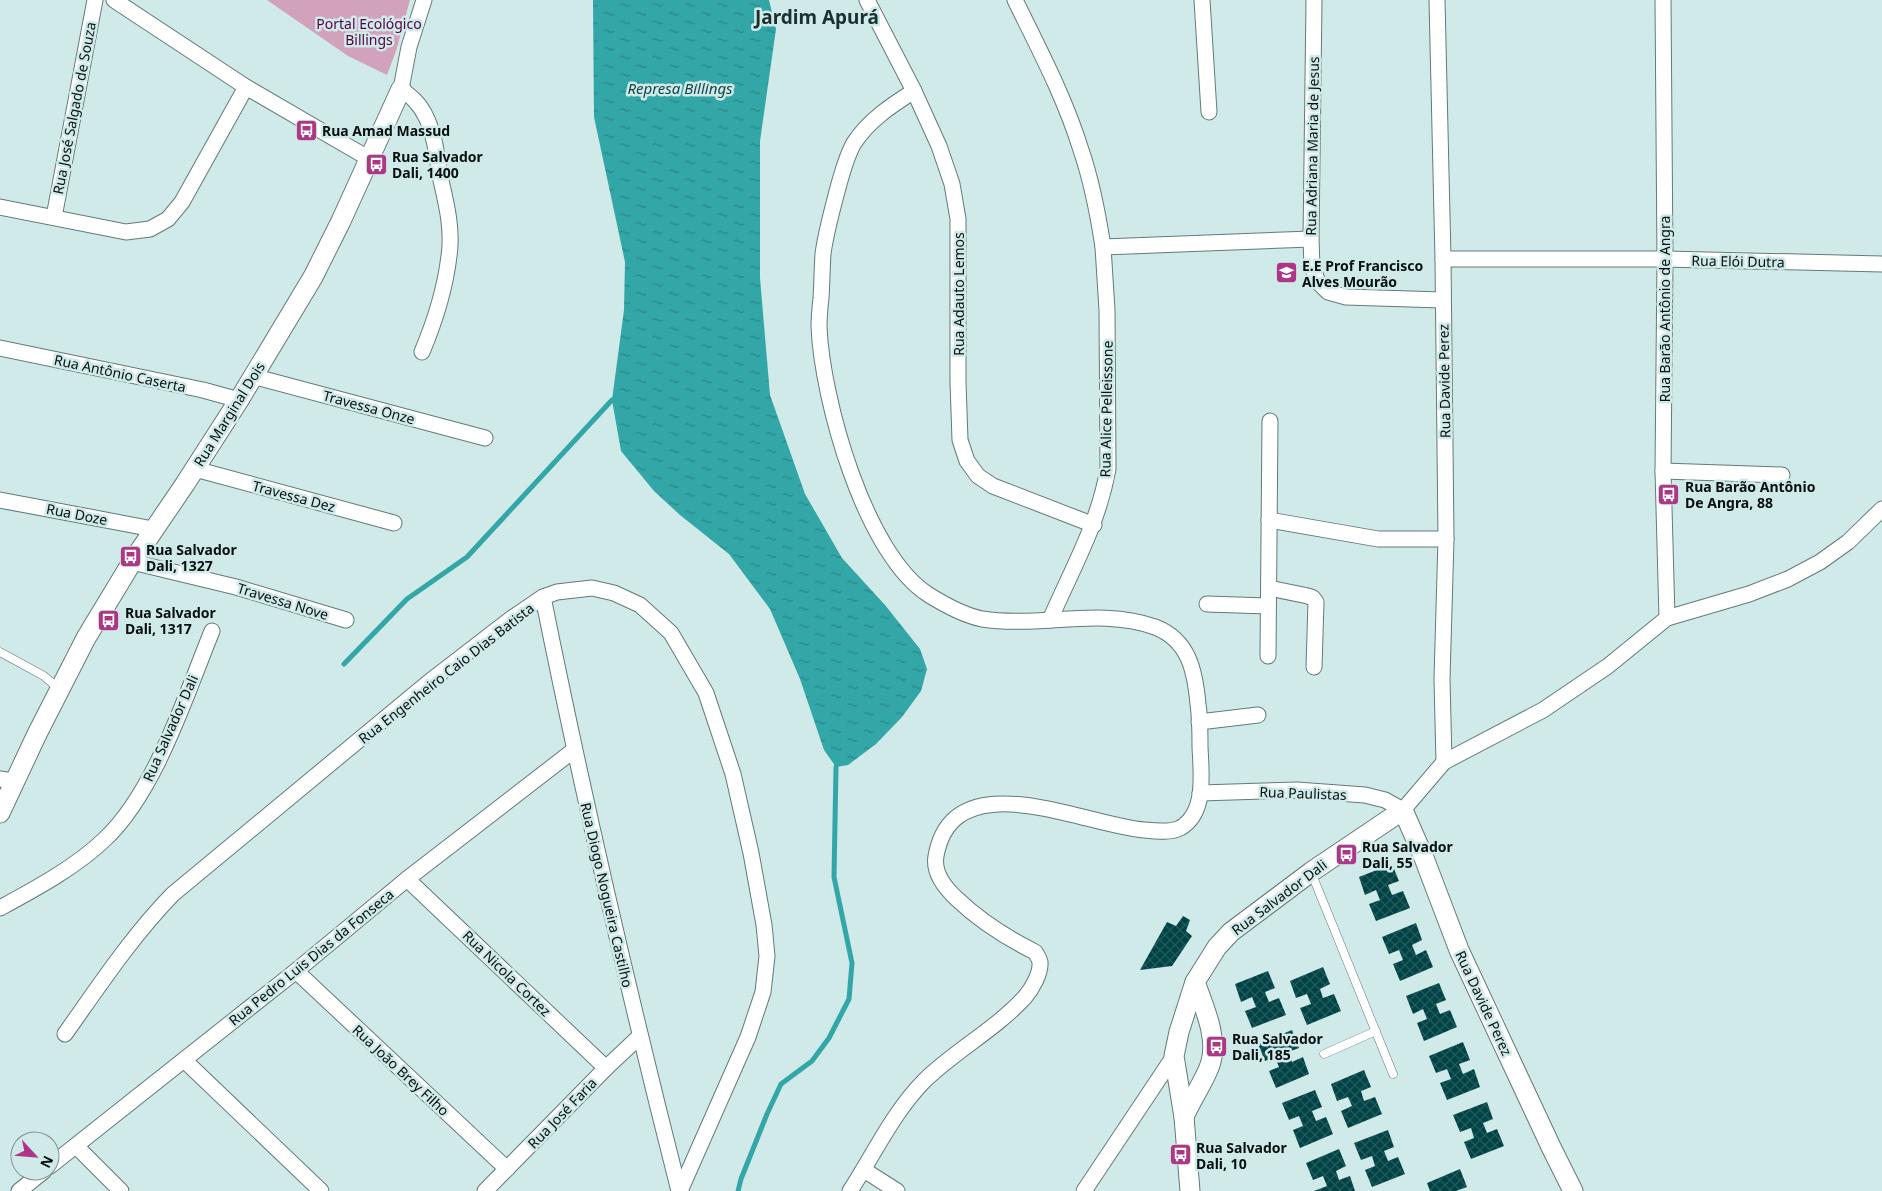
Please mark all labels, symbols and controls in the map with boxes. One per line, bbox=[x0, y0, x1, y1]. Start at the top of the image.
district label: Jardim Apurá bbox=[753, 4, 879, 30]
park label: Portal Ecológico Billings bbox=[316, 14, 422, 49]
street label: Rua José Salgado de Souza bbox=[48, 20, 100, 196]
street label: Rua Adriana Maria de Jesus bbox=[1301, 56, 1323, 236]
water label: Represa Billings bbox=[627, 78, 733, 98]
bus stop icon: Rua Amad Massud bbox=[294, 118, 318, 142]
place label: Rua Amad Massud bbox=[322, 121, 450, 140]
place label: Rua Salvador Dali, 1400 bbox=[392, 147, 484, 182]
bus stop icon: Rua Salvador Dali, 1400 bbox=[364, 152, 388, 176]
street label: Rua Barão Antônio de Angra bbox=[1655, 216, 1674, 402]
street label: Rua Adauto Lemos bbox=[949, 232, 968, 356]
street label: Rua Elói Dutra bbox=[1691, 251, 1785, 271]
place label: E.E Prof Francisco Alves Mourão bbox=[1302, 256, 1424, 291]
school or university icon: E.E Prof Francisco Alves Mourão bbox=[1274, 261, 1298, 285]
street label: Rua Davide Perez bbox=[1433, 323, 1454, 438]
street label: Rua Alice Pelleissone bbox=[1095, 340, 1117, 478]
street label: Rua Antônio Caserta bbox=[52, 350, 188, 396]
street label: Rua Marginal Dois bbox=[189, 358, 269, 470]
street label: Travessa Onze bbox=[321, 386, 417, 428]
street label: Travessa Dez bbox=[251, 476, 338, 516]
place label: Rua Barão Antônio De Angra, 88 bbox=[1685, 477, 1816, 512]
bus stop icon: Rua Barão Antônio De Angra, 88 bbox=[1657, 482, 1681, 506]
street label: Rua Doze bbox=[45, 499, 109, 529]
place label: Rua Salvador Dali, 1327 bbox=[146, 540, 238, 575]
bus stop icon: Rua Salvador Dali, 1327 bbox=[118, 545, 142, 569]
street label: Travessa Nove bbox=[235, 578, 331, 624]
street label: Rua Engenheiro Caio Dias Batista bbox=[354, 598, 538, 748]
place label: Rua Salvador Dali, 1317 bbox=[125, 603, 217, 638]
bus stop icon: Rua Salvador Dali, 1317 bbox=[97, 608, 121, 632]
street label: Rua Salvador Dali bbox=[138, 672, 202, 784]
street label: Rua Paulistas bbox=[1259, 782, 1347, 804]
street label: Rua Diogo Nogueira Castilho bbox=[576, 801, 638, 989]
place label: Rua Salvador Dali, 55 bbox=[1362, 837, 1454, 872]
bus stop icon: Rua Salvador Dali, 55 bbox=[1334, 842, 1358, 866]
street label: Rua Salvador Dali bbox=[1227, 855, 1331, 939]
street label: Rua Pedro Luis Dias da Fonseca bbox=[225, 884, 397, 1030]
street label: Rua Nicola Cortez bbox=[459, 926, 556, 1020]
street label: Rua Davide Perez bbox=[1451, 947, 1517, 1059]
street label: Rua João Brey Filho bbox=[349, 1020, 453, 1120]
place label: Rua Salvador Dali, 185 bbox=[1232, 1029, 1324, 1064]
bus stop icon: Rua Salvador Dali, 185 bbox=[1204, 1034, 1228, 1058]
street label: Rua José Faria bbox=[523, 1073, 601, 1153]
north arrow bbox=[10, 1131, 60, 1181]
place label: Rua Salvador Dali, 10 bbox=[1196, 1138, 1288, 1173]
bus stop icon: Rua Salvador Dali, 10 bbox=[1168, 1143, 1192, 1167]
text: N bbox=[36, 1153, 58, 1171]

